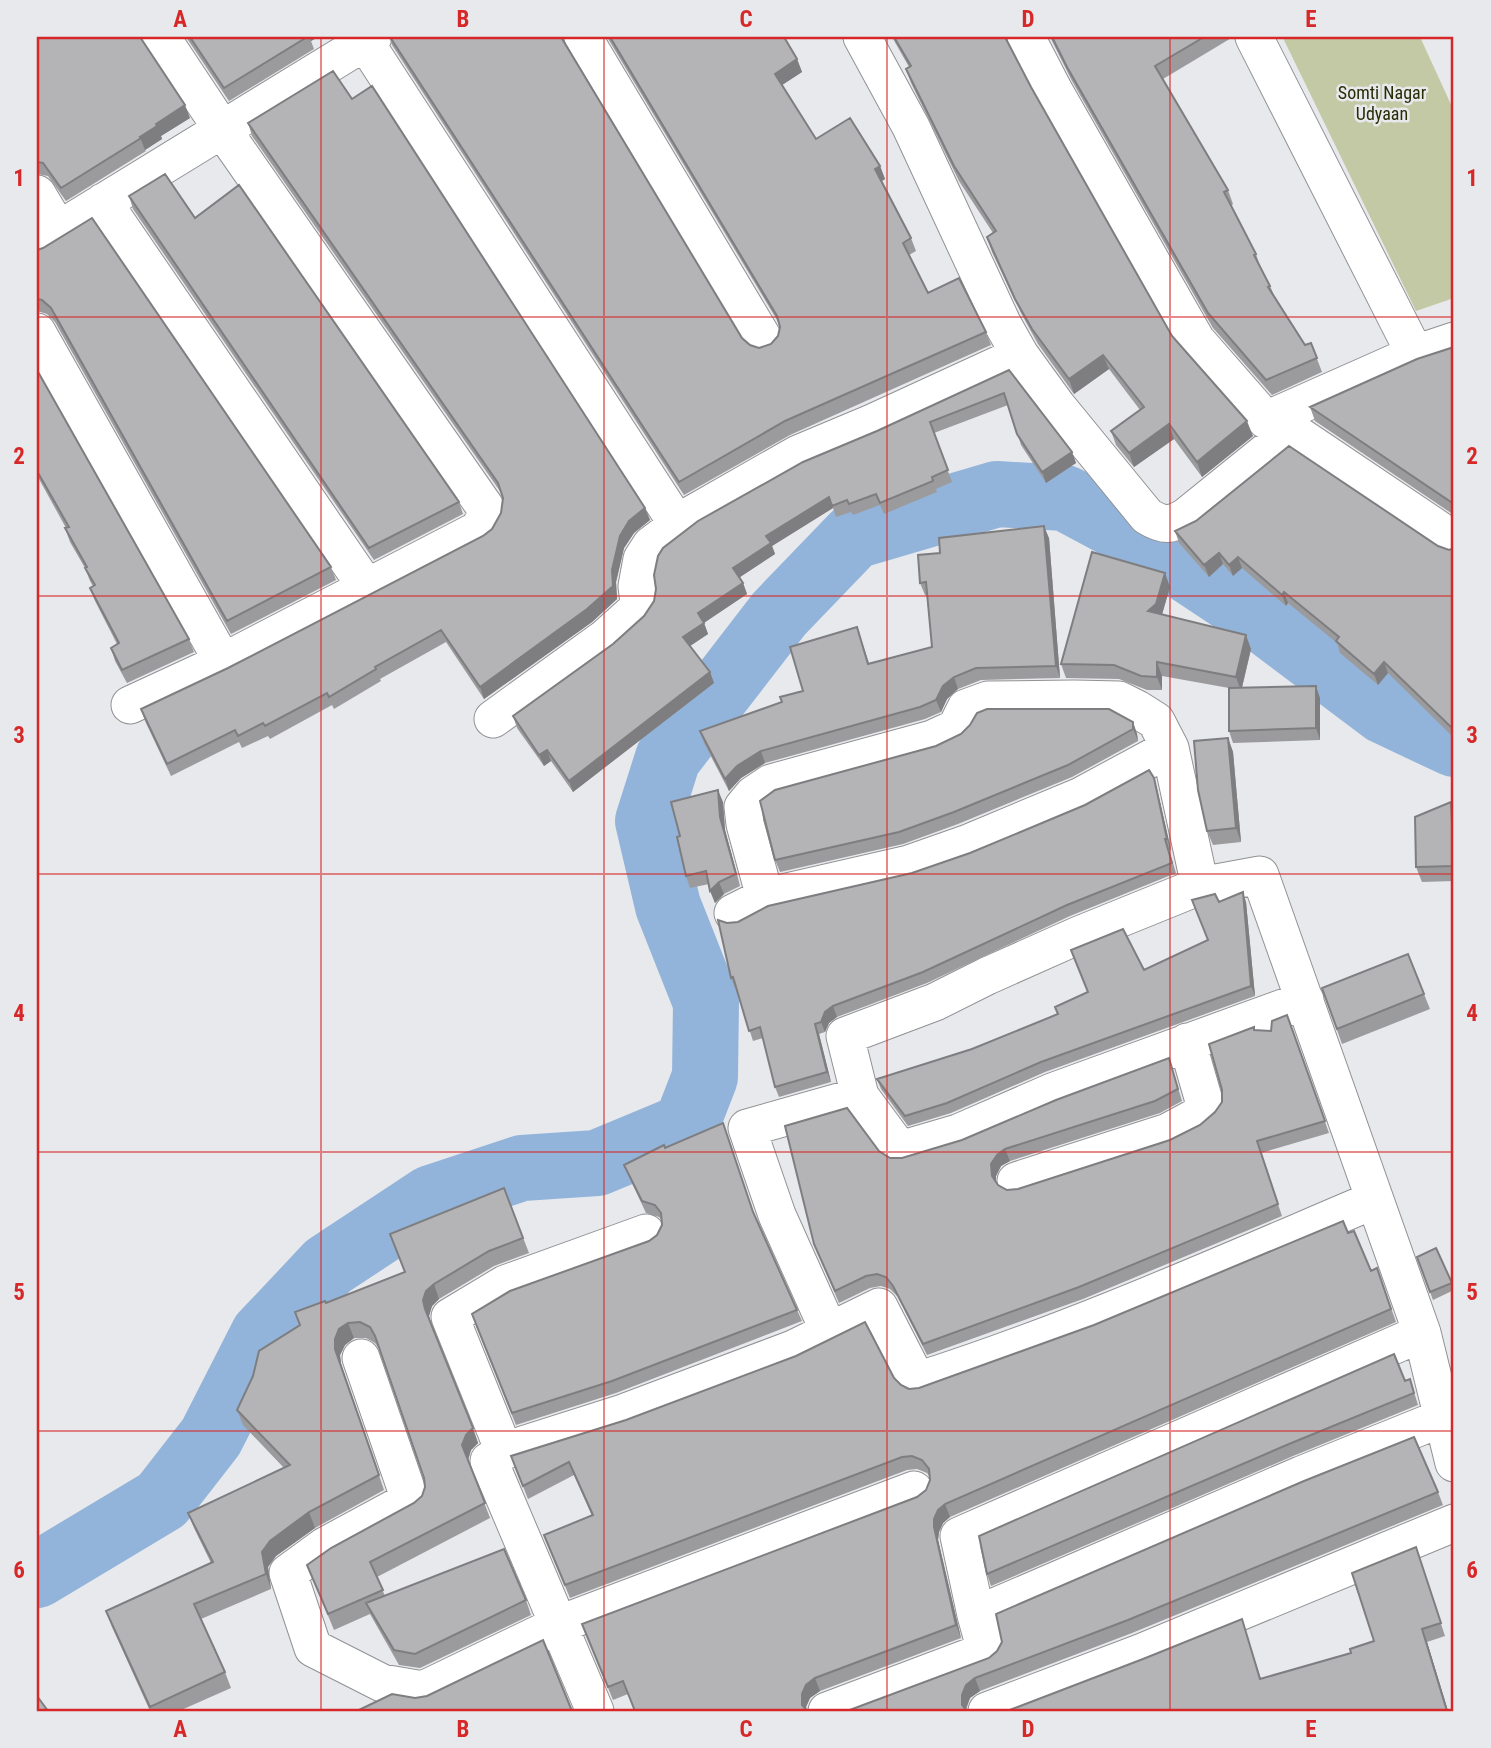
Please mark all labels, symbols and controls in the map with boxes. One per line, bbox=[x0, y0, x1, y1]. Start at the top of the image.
text: A bbox=[173, 6, 187, 33]
text: B bbox=[457, 6, 469, 33]
text: C bbox=[739, 6, 753, 33]
text: D bbox=[1022, 6, 1035, 33]
text: E bbox=[1305, 6, 1317, 33]
park label: Somti Nagar Udyaan bbox=[1338, 82, 1427, 124]
text: 1 bbox=[13, 165, 25, 192]
text: 1 bbox=[1466, 165, 1478, 192]
text: 2 bbox=[13, 443, 25, 470]
text: 2 bbox=[1466, 443, 1478, 470]
text: 3 bbox=[13, 722, 25, 749]
text: 3 bbox=[1466, 722, 1478, 749]
text: 4 bbox=[13, 1000, 25, 1027]
text: 4 bbox=[1466, 1000, 1478, 1027]
text: 5 bbox=[13, 1279, 25, 1306]
text: 5 bbox=[1466, 1279, 1478, 1306]
text: 6 bbox=[13, 1557, 25, 1584]
text: 6 bbox=[1466, 1557, 1478, 1584]
text: A bbox=[173, 1716, 187, 1743]
text: B bbox=[457, 1716, 469, 1743]
text: C bbox=[739, 1716, 753, 1743]
text: D bbox=[1022, 1716, 1035, 1743]
text: E bbox=[1305, 1716, 1317, 1743]

